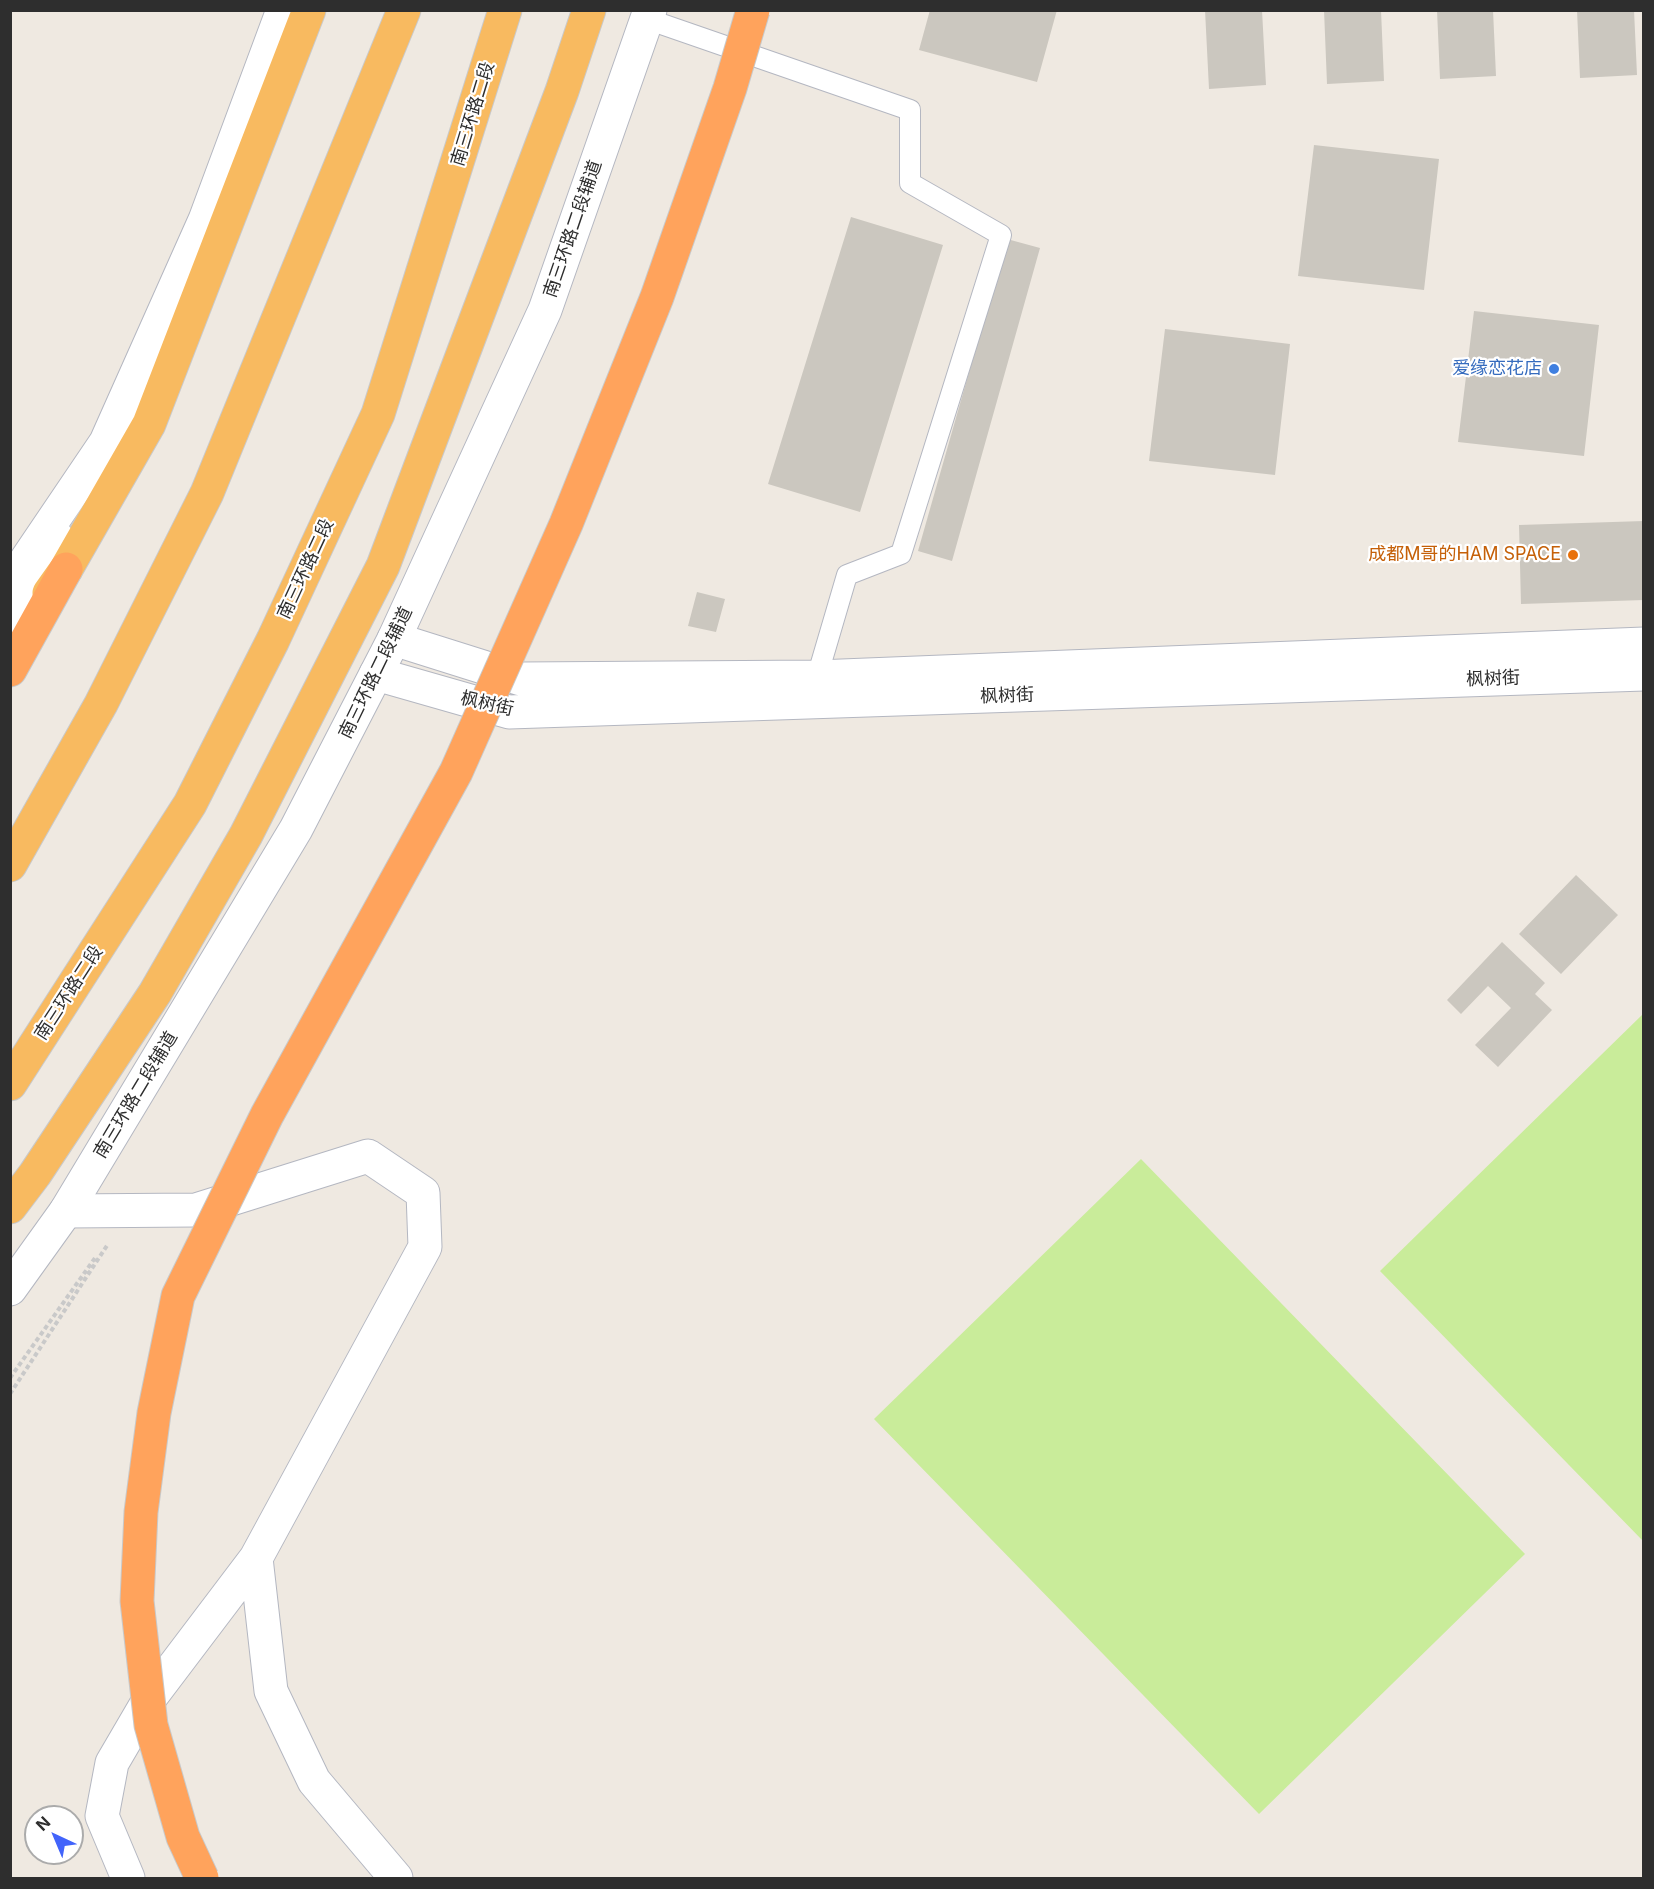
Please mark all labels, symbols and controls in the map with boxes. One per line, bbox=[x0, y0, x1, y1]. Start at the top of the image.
street label: 南三环路二段 bbox=[447, 59, 499, 169]
street label: 南三环路二段辅道 bbox=[539, 157, 607, 301]
place label: 爱缘恋花店 bbox=[1452, 358, 1542, 380]
marker: 爱缘恋花店 bbox=[1547, 362, 1561, 376]
street label: 南三环路二段 bbox=[273, 515, 339, 623]
place label: 成都M哥的HAM SPACE bbox=[1368, 544, 1561, 566]
marker: 成都M哥的HAM SPACE bbox=[1566, 548, 1580, 562]
street label: 南三环路二段辅道 bbox=[335, 604, 417, 742]
street label: 枫树街 bbox=[1466, 667, 1520, 691]
street label: 枫树街 bbox=[980, 684, 1034, 708]
street label: 枫树街 bbox=[458, 687, 516, 721]
street label: 南三环路二段 bbox=[31, 942, 107, 1044]
street label: 南三环路二段辅道 bbox=[90, 1028, 182, 1162]
north arrow bbox=[24, 1805, 84, 1865]
text: N bbox=[32, 1812, 54, 1835]

